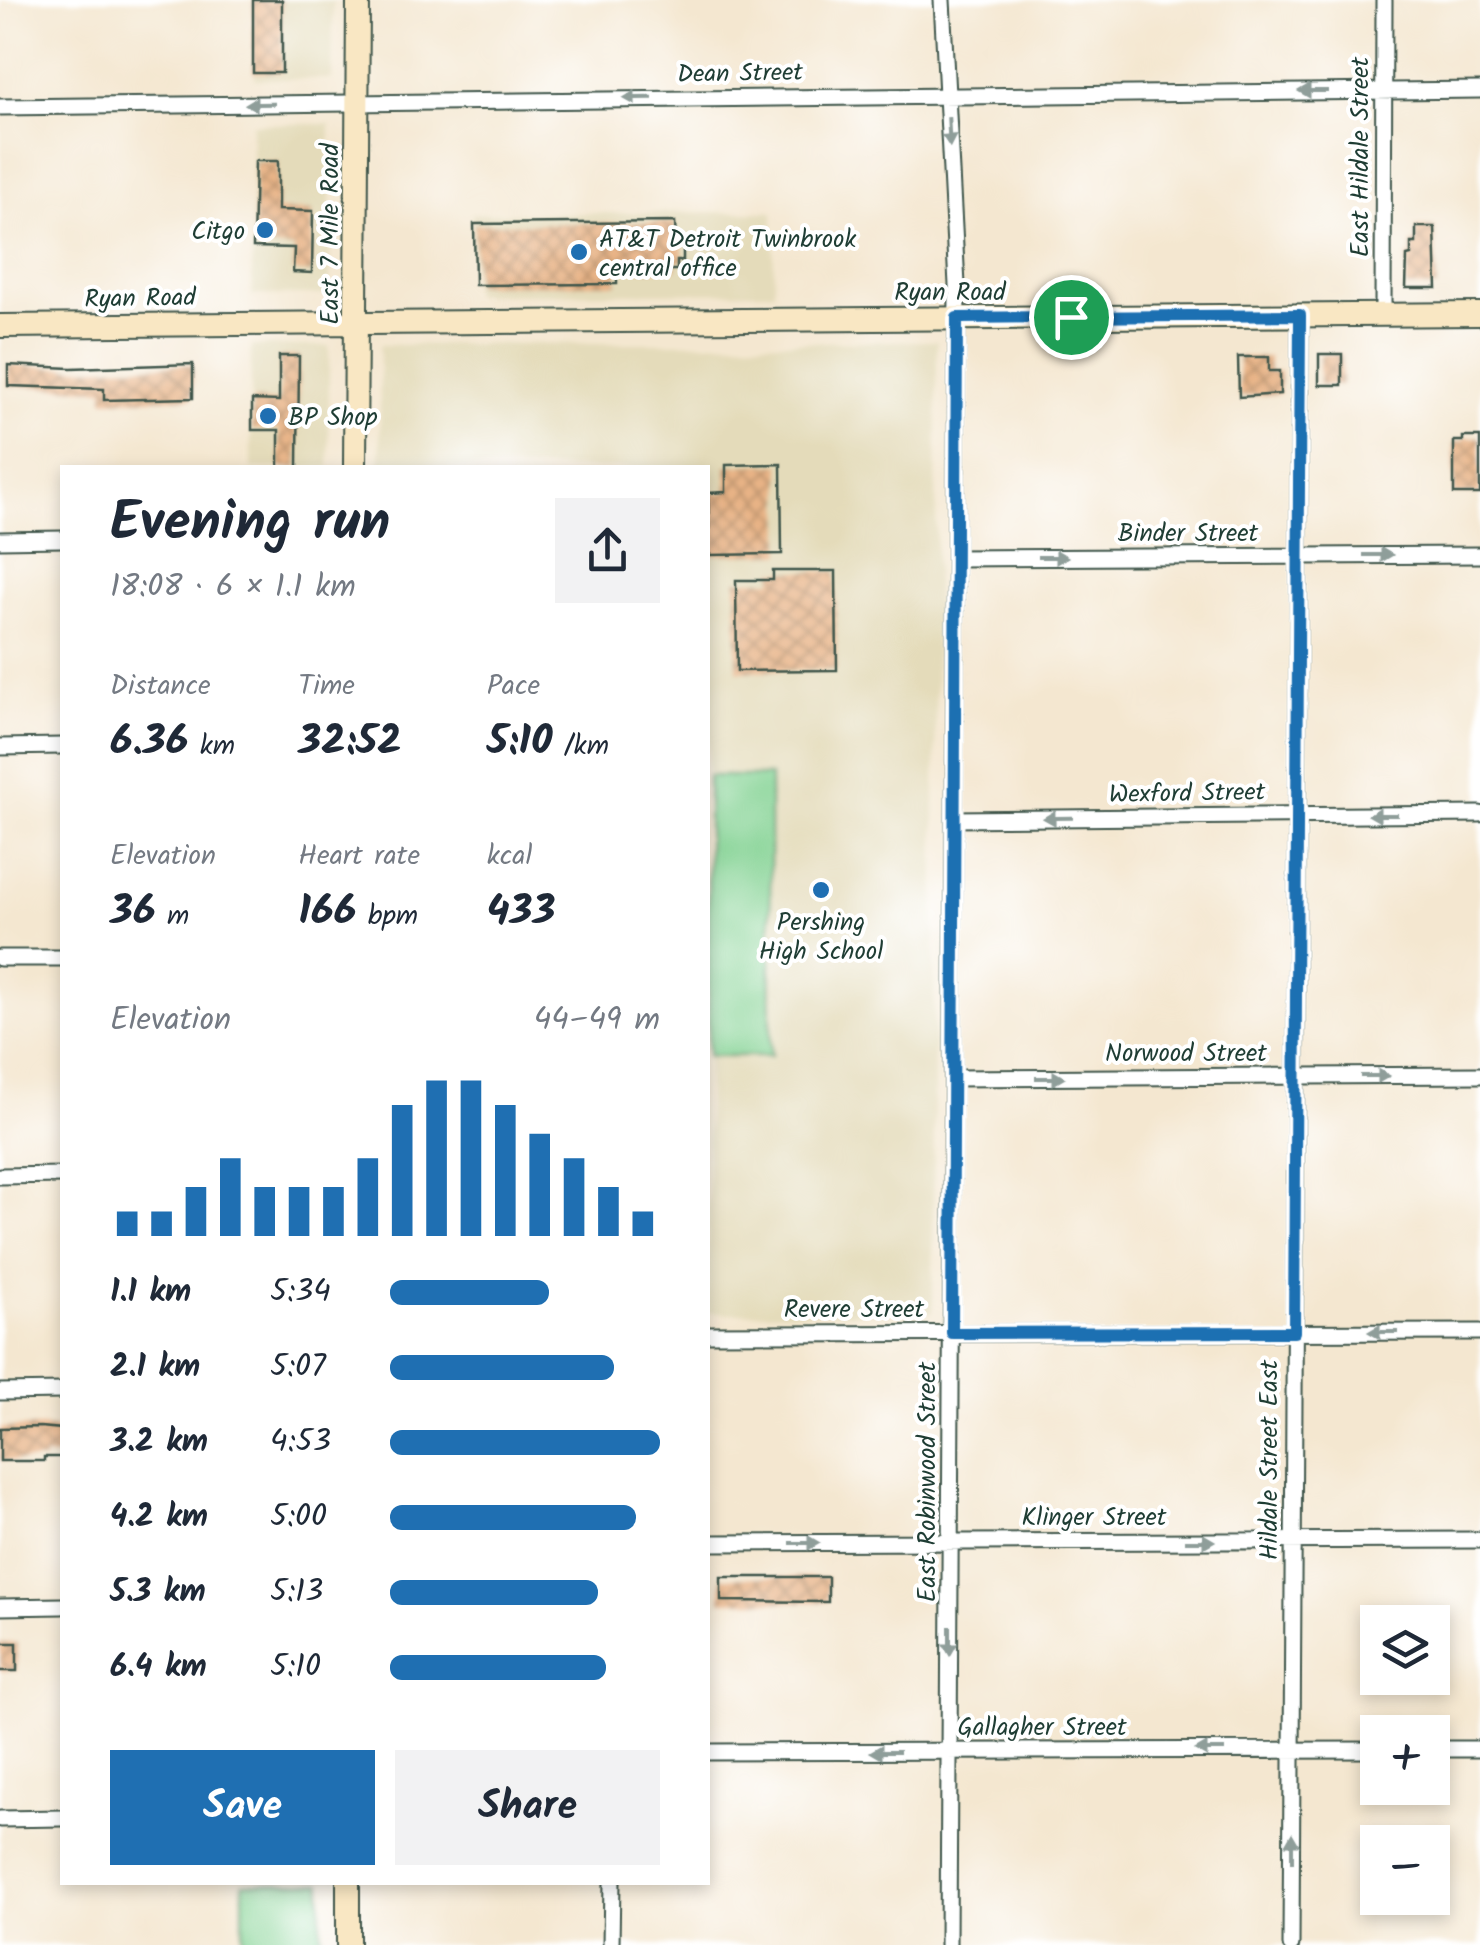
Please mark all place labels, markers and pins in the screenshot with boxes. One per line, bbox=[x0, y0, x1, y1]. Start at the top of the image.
place label: Citgo bbox=[191, 212, 245, 252]
marker: Citgo bbox=[254, 219, 276, 241]
place label: AT&T Detroit Twinbrook central office bbox=[599, 220, 856, 289]
marker: AT&T Detroit Twinbrook central office bbox=[568, 241, 590, 263]
pin bbox=[1029, 275, 1114, 360]
place label: BP Shop bbox=[288, 398, 378, 438]
marker: BP Shop bbox=[257, 405, 279, 427]
marker: Pershing High School bbox=[810, 879, 832, 901]
place label: Pershing High School bbox=[759, 903, 883, 972]

